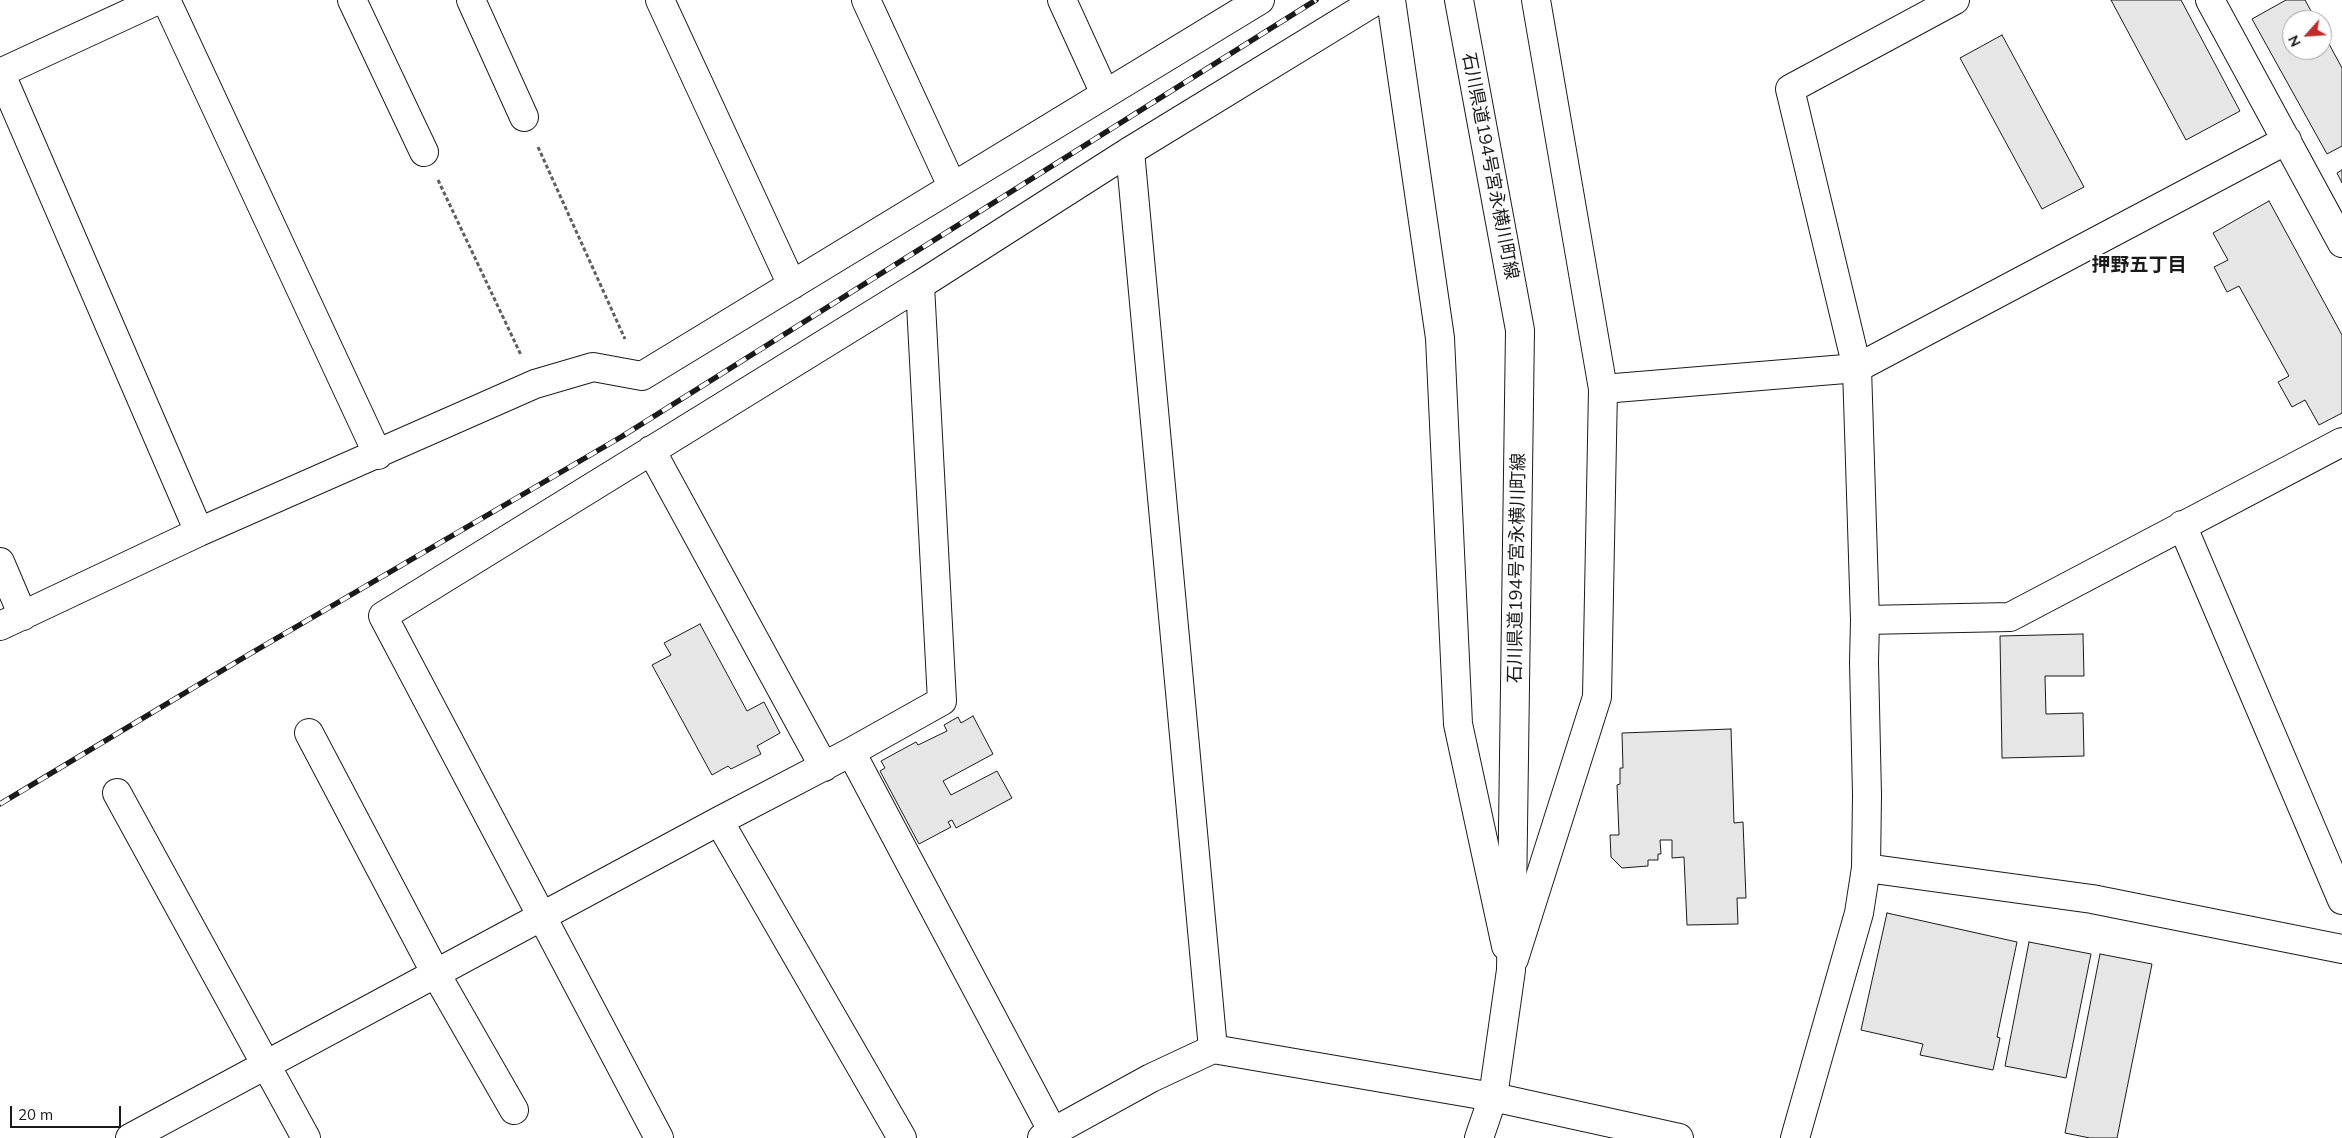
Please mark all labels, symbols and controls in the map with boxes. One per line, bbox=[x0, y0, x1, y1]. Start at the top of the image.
north arrow bbox=[2282, 10, 2332, 60]
text: N bbox=[2284, 32, 2305, 50]
street label: 石川県道194号宮永横川町線 bbox=[1457, 51, 1523, 281]
district label: 押野五丁目 bbox=[2092, 254, 2186, 276]
street label: 石川県道194号宮永横川町線 bbox=[1504, 453, 1530, 683]
scale bar bbox=[12, 1096, 124, 1128]
text: 20 m bbox=[18, 1105, 53, 1124]

